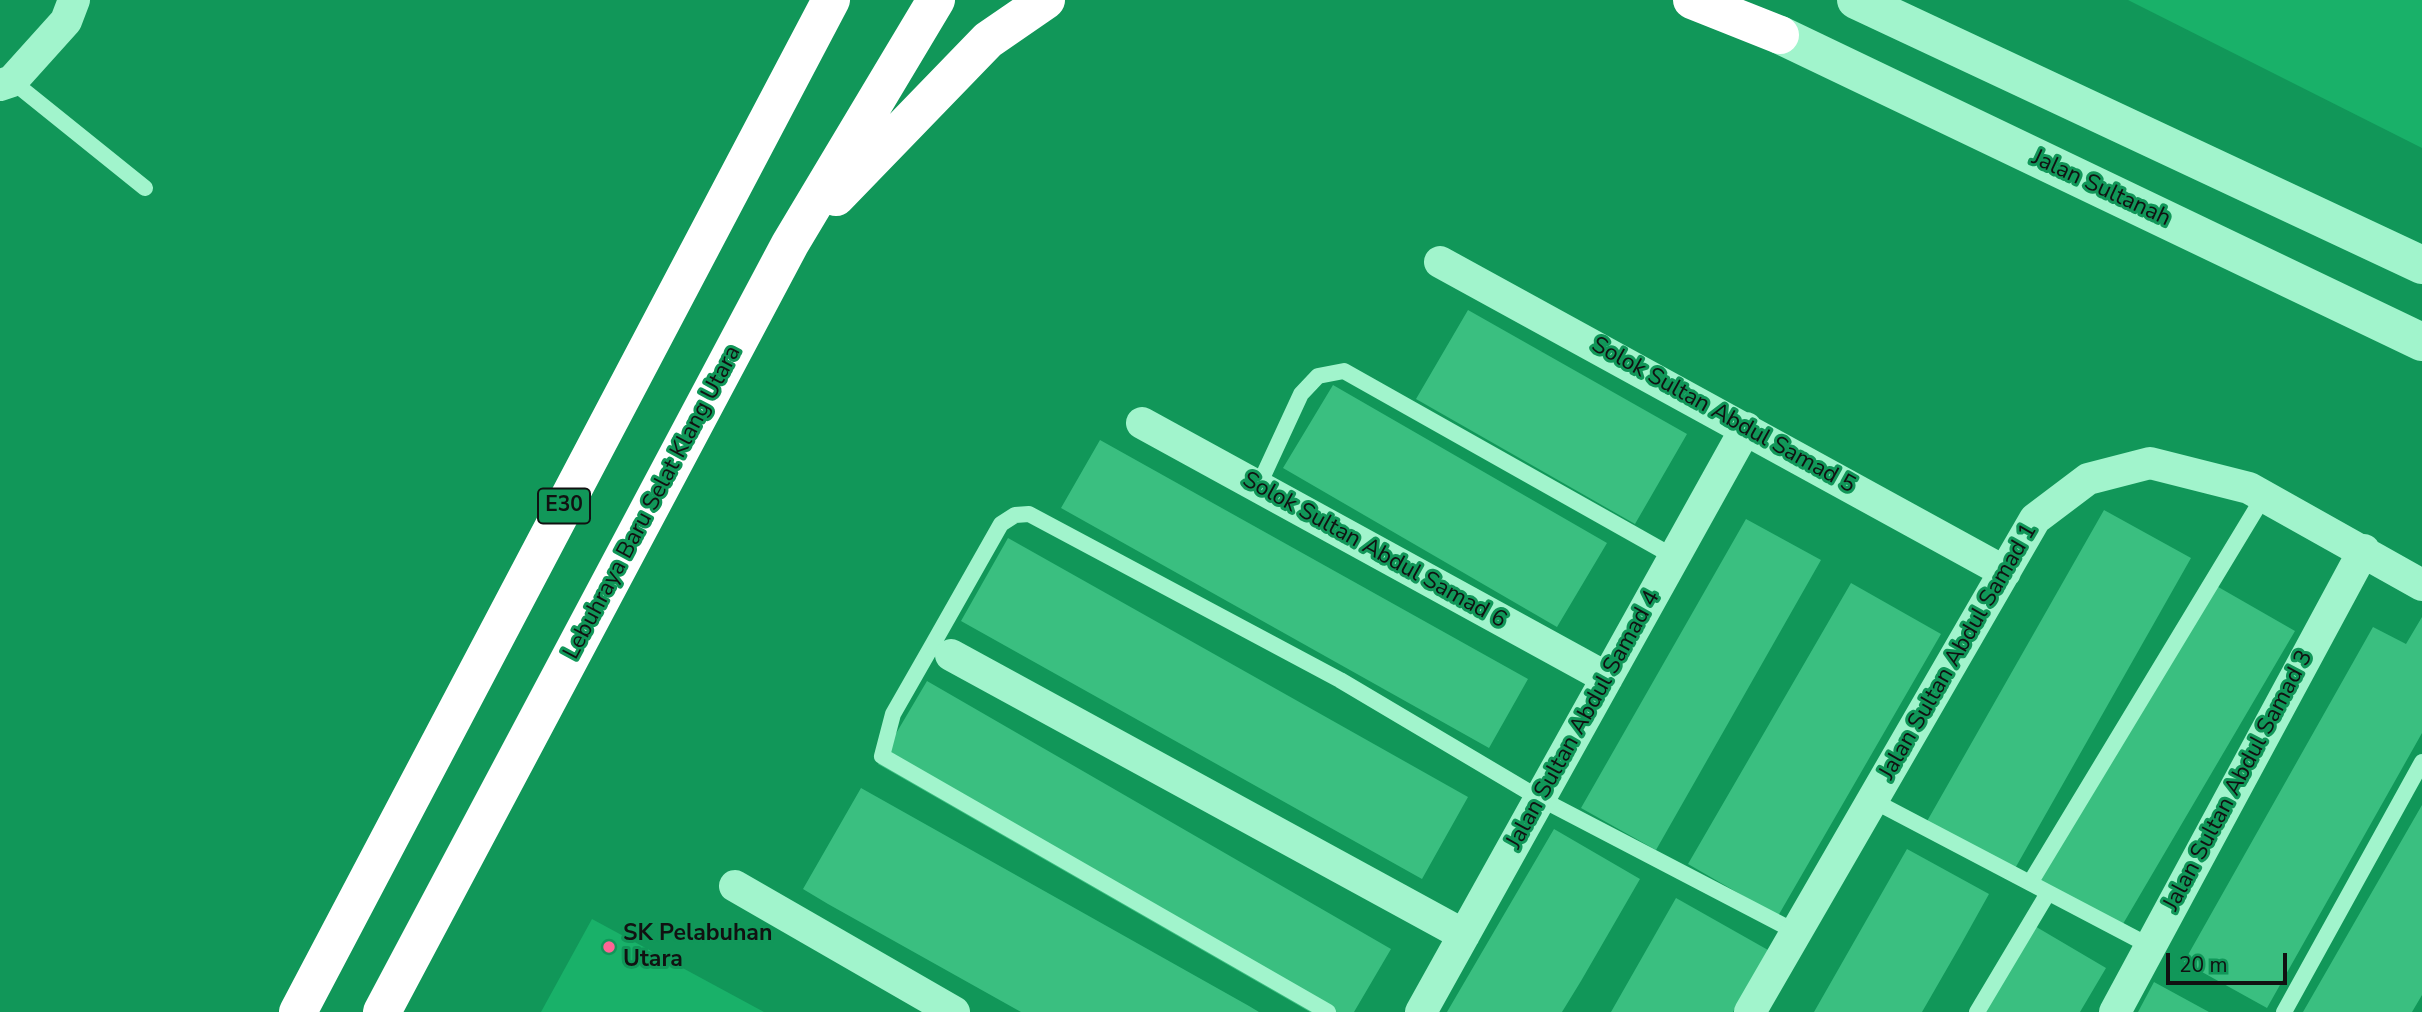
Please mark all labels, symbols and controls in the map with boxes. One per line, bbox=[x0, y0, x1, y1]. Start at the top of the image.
street label: Jalan Sultanah bbox=[2027, 145, 2175, 233]
street label: Solok Sultan Abdul Samad 5 bbox=[1586, 332, 1860, 500]
street label: Lebuhraya Baru Selat Klang Utara bbox=[558, 342, 748, 664]
street label: Solok Sultan Abdul Samad 6 bbox=[1237, 467, 1511, 635]
road number: E30 bbox=[538, 489, 590, 524]
street label: Jalan Sultan Abdul Samad 1 bbox=[1874, 519, 2044, 785]
street label: Jalan Sultan Abdul Samad 4 bbox=[1501, 586, 1667, 854]
street label: Jalan Sultan Abdul Samad 3 bbox=[2159, 646, 2319, 916]
place label: SK Pelabuhan Utara bbox=[623, 920, 772, 974]
marker: SK Pelabuhan Utara bbox=[601, 939, 617, 955]
scale bar bbox=[2170, 939, 2291, 983]
text: 20 m bbox=[2179, 951, 2228, 979]

